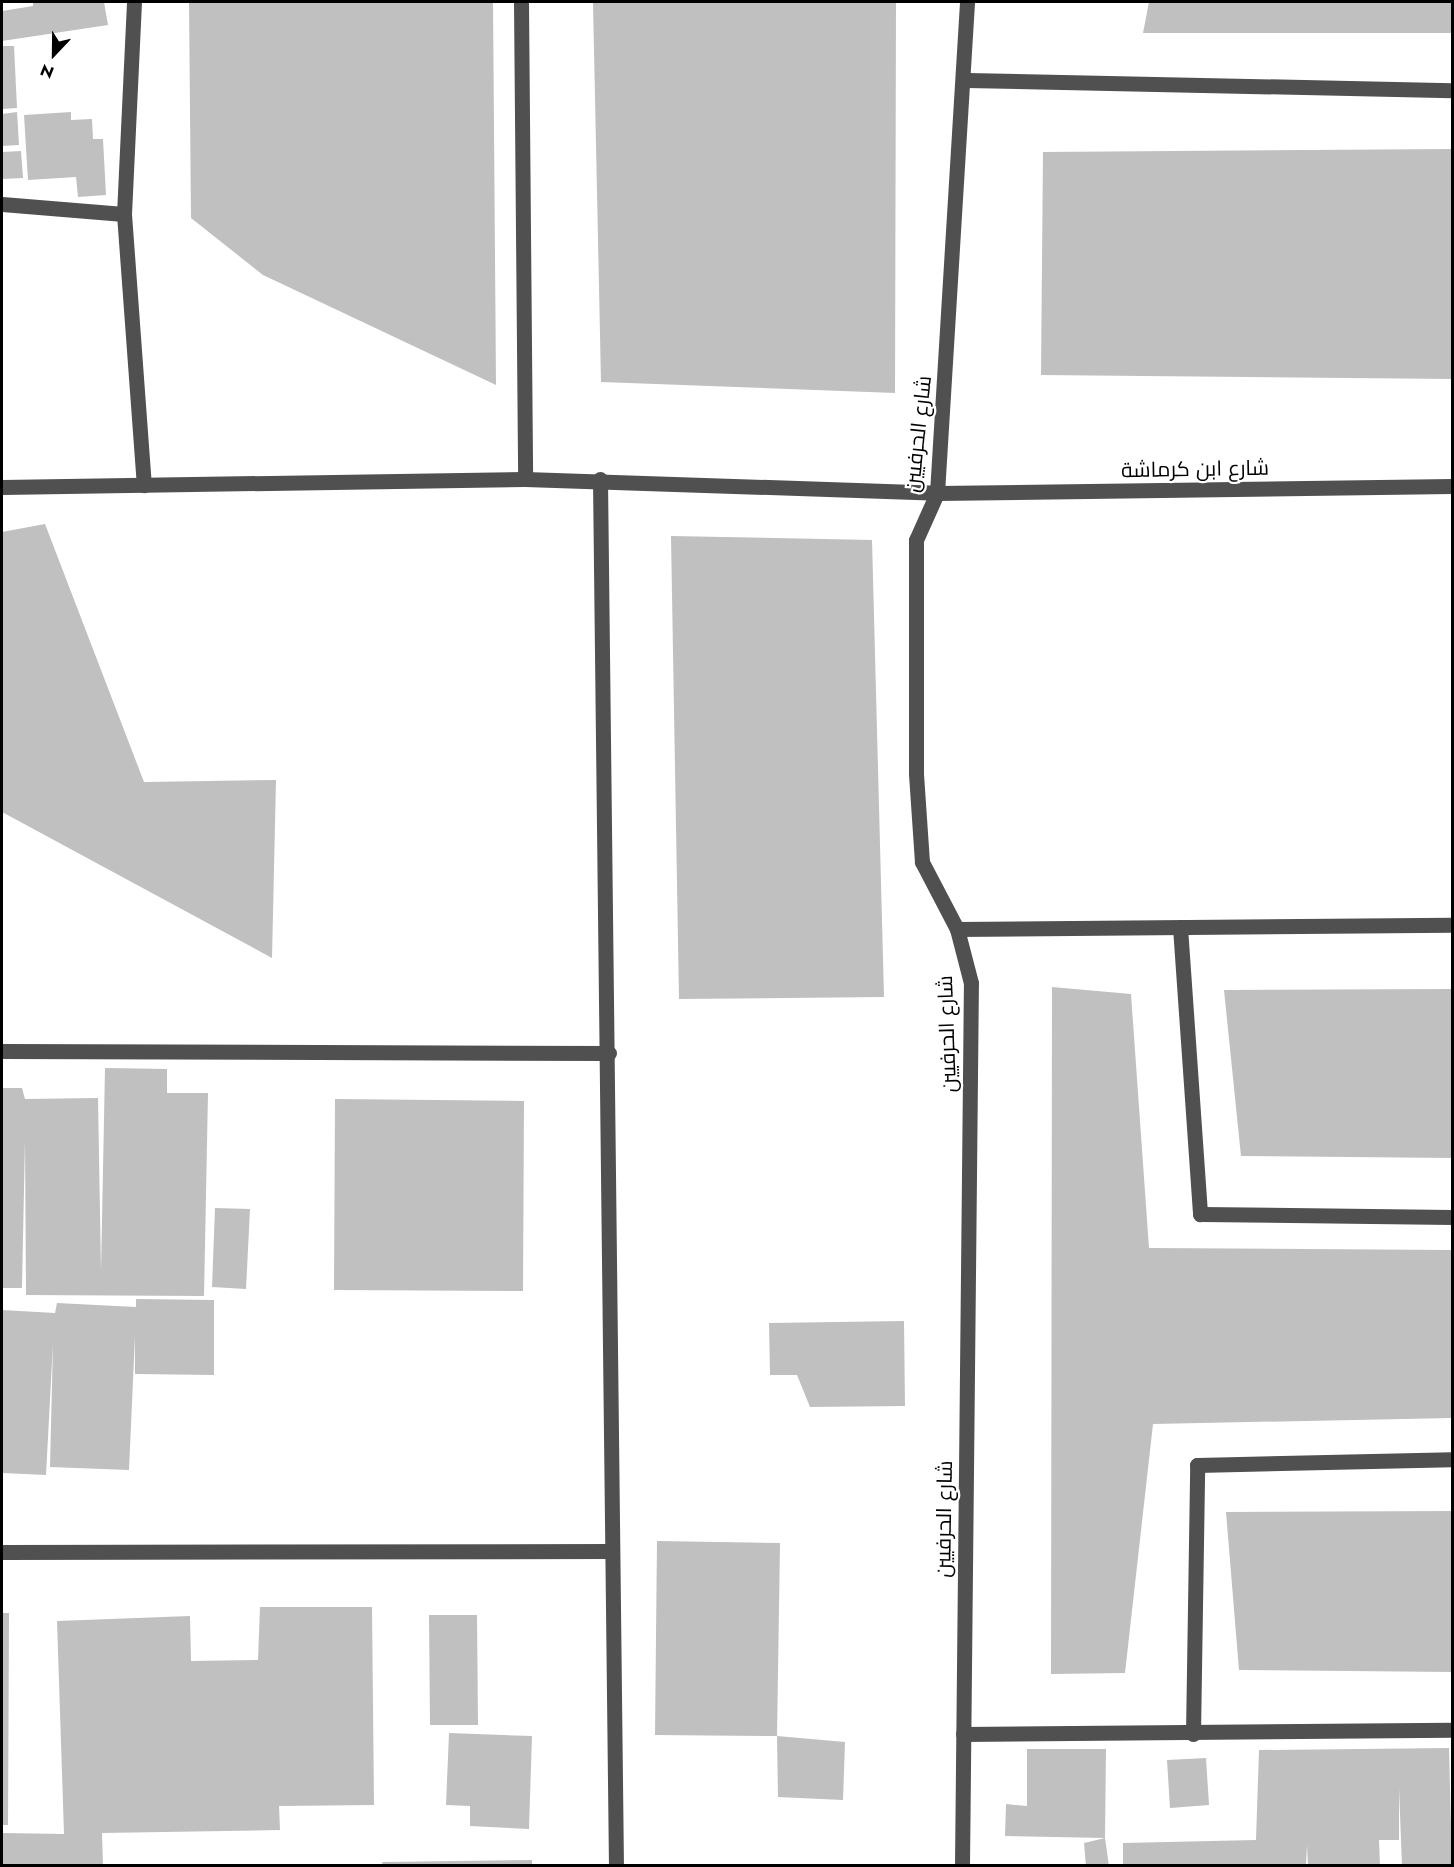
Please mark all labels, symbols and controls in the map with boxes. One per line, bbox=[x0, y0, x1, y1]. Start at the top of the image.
north arrow bbox=[24, 24, 84, 84]
text: N bbox=[37, 58, 57, 84]
street label: شارع الحرفيين bbox=[899, 374, 937, 494]
street label: شارع ابن كرماشة bbox=[1121, 455, 1269, 483]
street label: شارع الحرفيين bbox=[932, 975, 962, 1093]
street label: شارع الحرفيين bbox=[930, 1460, 958, 1578]

